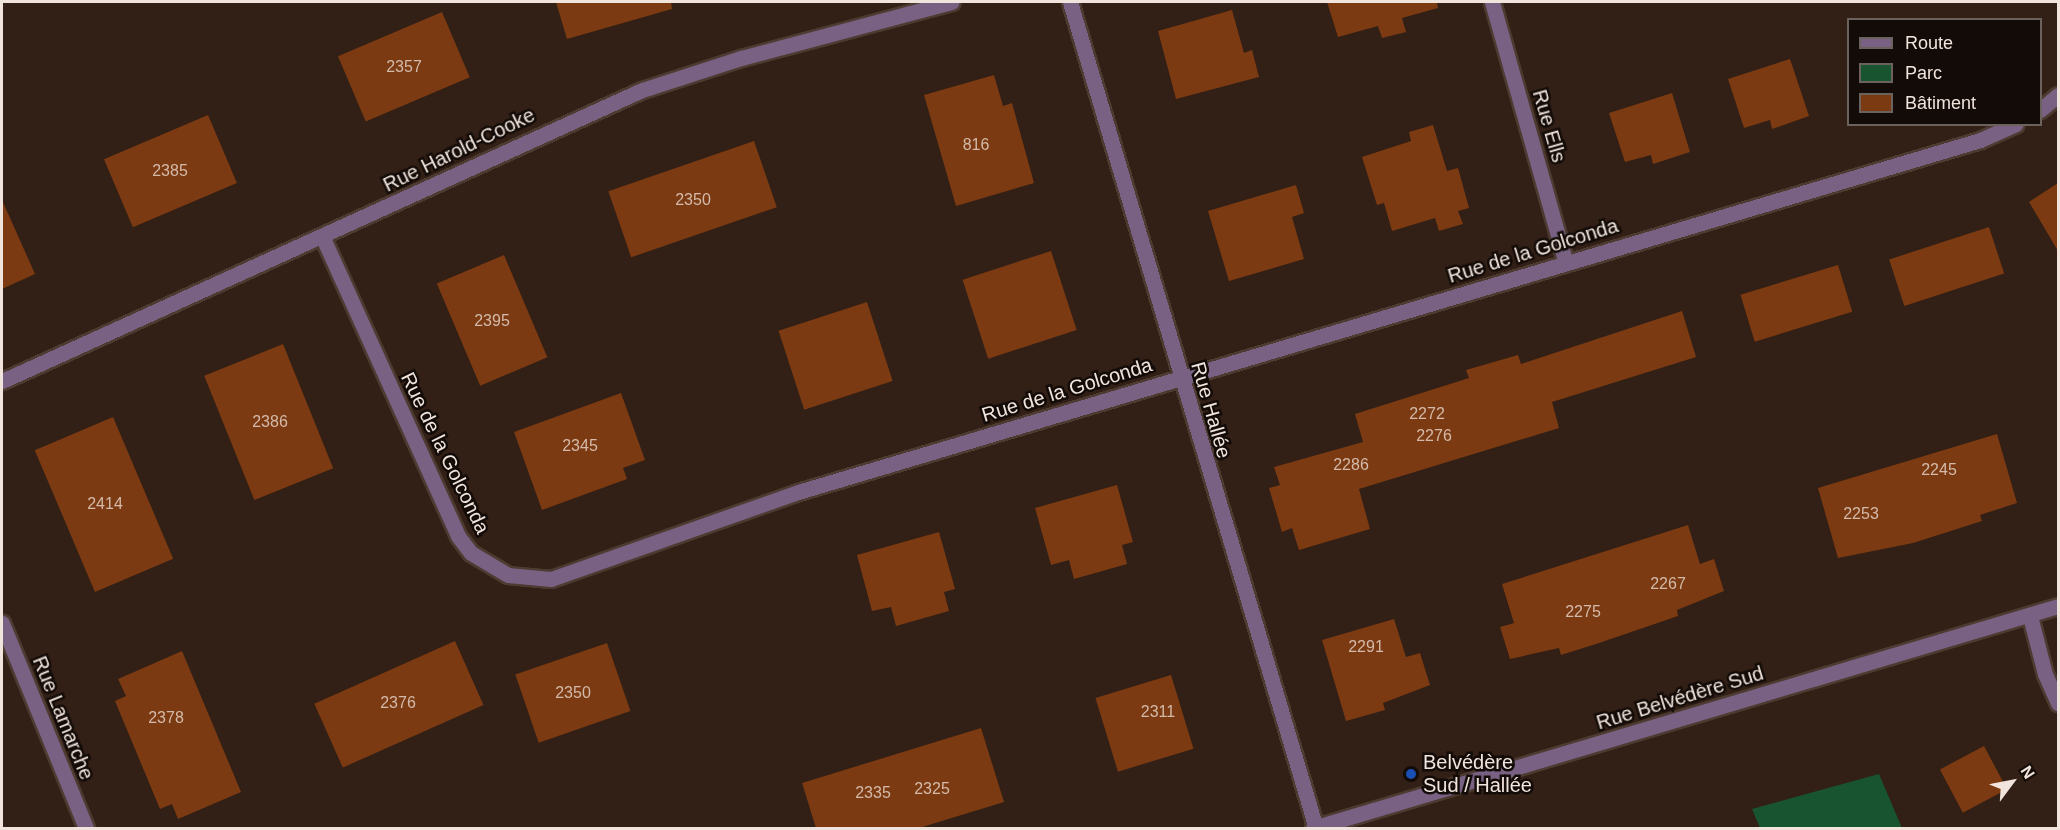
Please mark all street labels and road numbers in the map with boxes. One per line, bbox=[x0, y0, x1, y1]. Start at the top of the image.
street label: Rue Ells bbox=[1527, 87, 1571, 165]
street label: Rue Harold-Cooke bbox=[379, 103, 539, 197]
street label: Rue de la Golconda bbox=[1445, 214, 1621, 288]
street label: Rue de la Golconda bbox=[979, 353, 1155, 427]
street label: Rue Hallée bbox=[1186, 359, 1236, 461]
street label: Rue de la Golconda bbox=[395, 368, 495, 538]
street label: Rue Lamarche bbox=[27, 653, 99, 783]
street label: Rue Belvédère Sud bbox=[1594, 661, 1766, 735]

